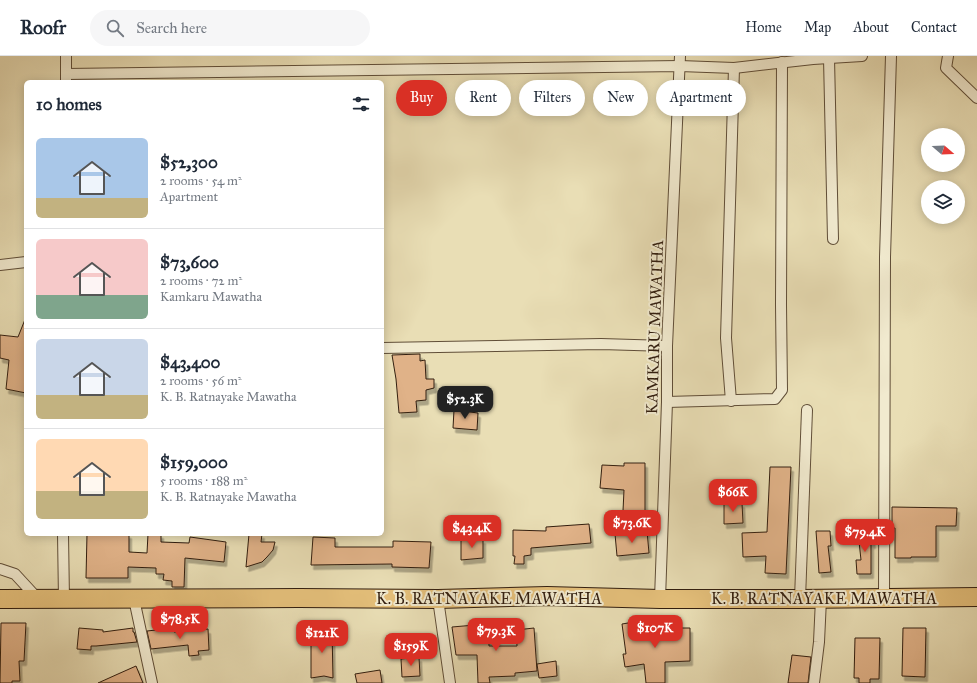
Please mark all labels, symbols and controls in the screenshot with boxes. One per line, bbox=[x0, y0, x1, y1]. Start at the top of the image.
search box bbox=[90, 10, 370, 46]
text: Roofr bbox=[20, 16, 66, 39]
icon: search bbox=[104, 17, 126, 39]
text: Search here bbox=[136, 19, 207, 37]
text: Home bbox=[745, 19, 782, 36]
text: Map bbox=[804, 19, 831, 36]
text: About bbox=[853, 19, 889, 36]
text: Contact bbox=[911, 19, 957, 36]
chip: Buy bbox=[396, 80, 447, 116]
chip: Rent bbox=[455, 80, 511, 116]
chip: Filters bbox=[519, 80, 585, 116]
chip: New bbox=[593, 80, 648, 116]
chip: Apartment bbox=[656, 80, 746, 116]
icon: filters bbox=[350, 93, 372, 115]
text: 10 homes bbox=[36, 94, 102, 115]
north arrow bbox=[921, 128, 965, 172]
map controls bbox=[921, 128, 965, 224]
text: $52,300 bbox=[160, 152, 218, 173]
icon: home bbox=[68, 154, 116, 202]
text: 2 rooms · 54 m² bbox=[160, 173, 242, 189]
button: layers bbox=[921, 180, 965, 224]
text: Apartment bbox=[160, 189, 218, 205]
street label: KAMKARU MAWATHA bbox=[642, 239, 667, 415]
text: $73,600 bbox=[160, 252, 219, 273]
icon: home bbox=[68, 255, 116, 303]
text: 2 rooms · 72 m² bbox=[160, 273, 242, 289]
text: Kamkaru Mawatha bbox=[160, 289, 262, 305]
text: $43,400 bbox=[160, 352, 220, 373]
icon: home bbox=[68, 355, 116, 403]
text: 2 rooms · 56 m² bbox=[160, 373, 242, 389]
pin: $52.3K bbox=[432, 386, 498, 420]
text: K. B. Ratnayake Mawatha bbox=[160, 389, 296, 405]
text: $52.3K bbox=[446, 391, 484, 407]
text: $159,000 bbox=[160, 452, 228, 473]
icon: home bbox=[68, 455, 116, 503]
text: 5 rooms · 188 m² bbox=[160, 473, 247, 489]
pin: $66K bbox=[709, 479, 757, 513]
text: $66K bbox=[718, 484, 748, 500]
text: K. B. Ratnayake Mawatha bbox=[160, 489, 296, 505]
pin: $73.6K bbox=[599, 510, 665, 544]
pin: $43.4K bbox=[439, 515, 505, 549]
text: $73.6K bbox=[613, 515, 651, 531]
pin: $79.4K bbox=[832, 519, 898, 553]
text: $43.4K bbox=[452, 520, 492, 536]
text: $79.4K bbox=[844, 524, 886, 540]
street label: K. B. RATNAYAKE MAWATHA bbox=[376, 589, 602, 608]
street label: K. B. RATNAYAKE MAWATHA bbox=[711, 589, 937, 608]
pin: $78.5K bbox=[147, 606, 213, 640]
text: $78.5K bbox=[160, 611, 200, 627]
pin: $107K bbox=[627, 615, 683, 649]
pin: $79.3K bbox=[463, 618, 529, 652]
pin: $121K bbox=[294, 620, 350, 654]
text: $107K bbox=[637, 620, 673, 636]
text: $79.3K bbox=[477, 623, 515, 639]
text: $121K bbox=[305, 625, 339, 641]
pin: $159K bbox=[383, 633, 439, 667]
text: $159K bbox=[393, 638, 429, 654]

